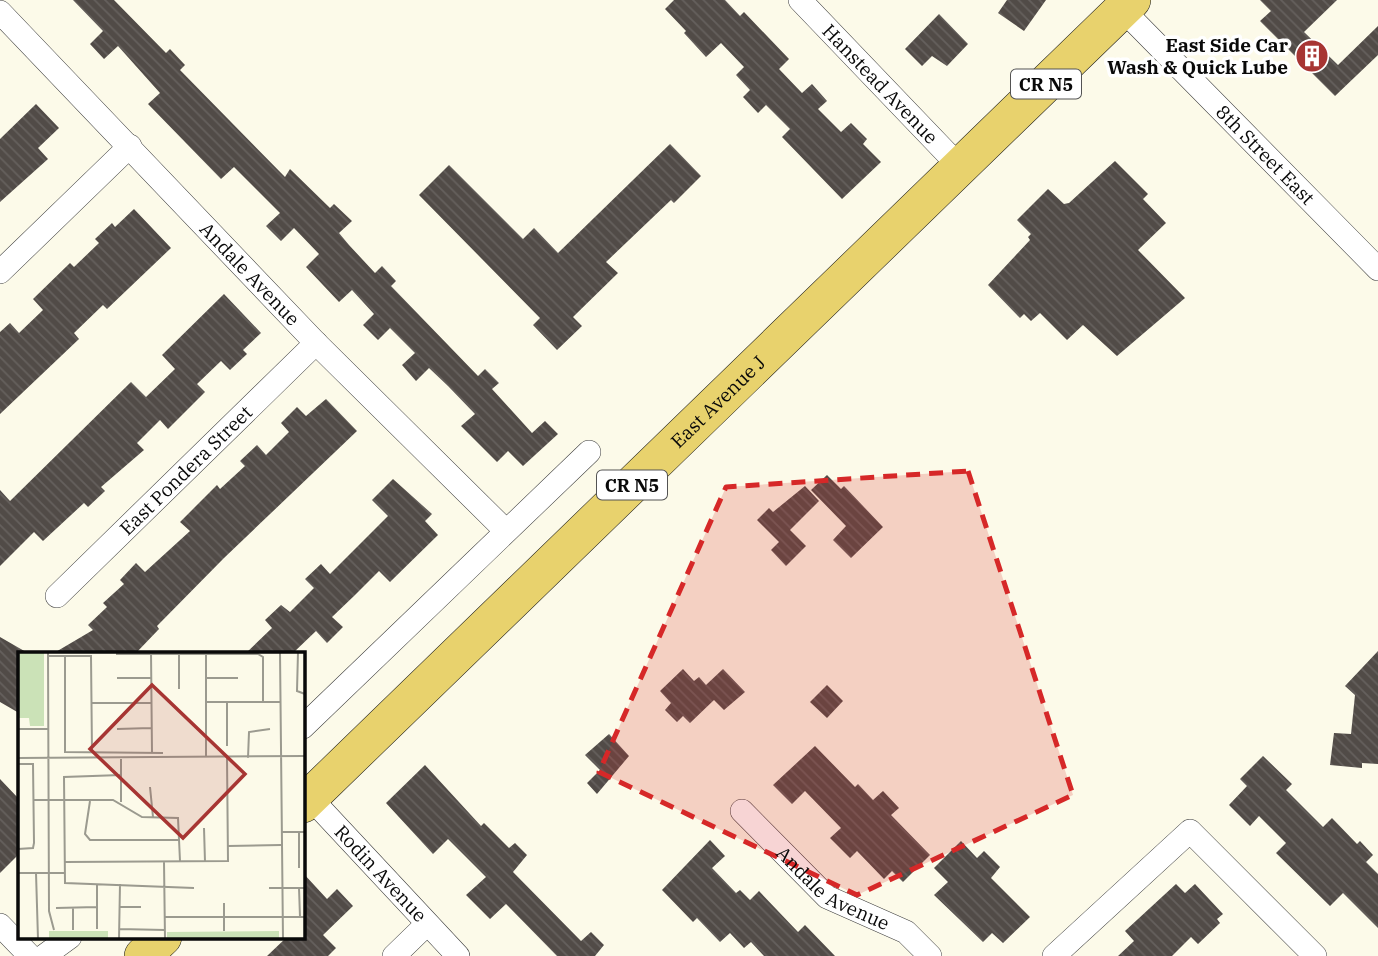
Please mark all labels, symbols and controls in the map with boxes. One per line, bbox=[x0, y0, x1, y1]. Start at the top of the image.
street label: Hanstead Avenue bbox=[817, 19, 943, 149]
place label: East Side Car Wash & Quick Lube bbox=[1107, 33, 1289, 79]
building icon: East Side Car Wash & Quick Lube bbox=[1293, 37, 1331, 75]
road number: CR N5 bbox=[1011, 70, 1081, 98]
street label: 8th Street East bbox=[1211, 100, 1320, 210]
street label: Andale Avenue bbox=[195, 217, 305, 331]
street label: East Avenue J bbox=[665, 350, 770, 453]
street label: East Pondera Street bbox=[115, 400, 257, 540]
road number: CR N5 bbox=[597, 471, 667, 500]
inset map bbox=[18, 652, 304, 939]
street label: Rodin Avenue bbox=[330, 820, 432, 927]
street label: Andale Avenue bbox=[771, 841, 893, 935]

